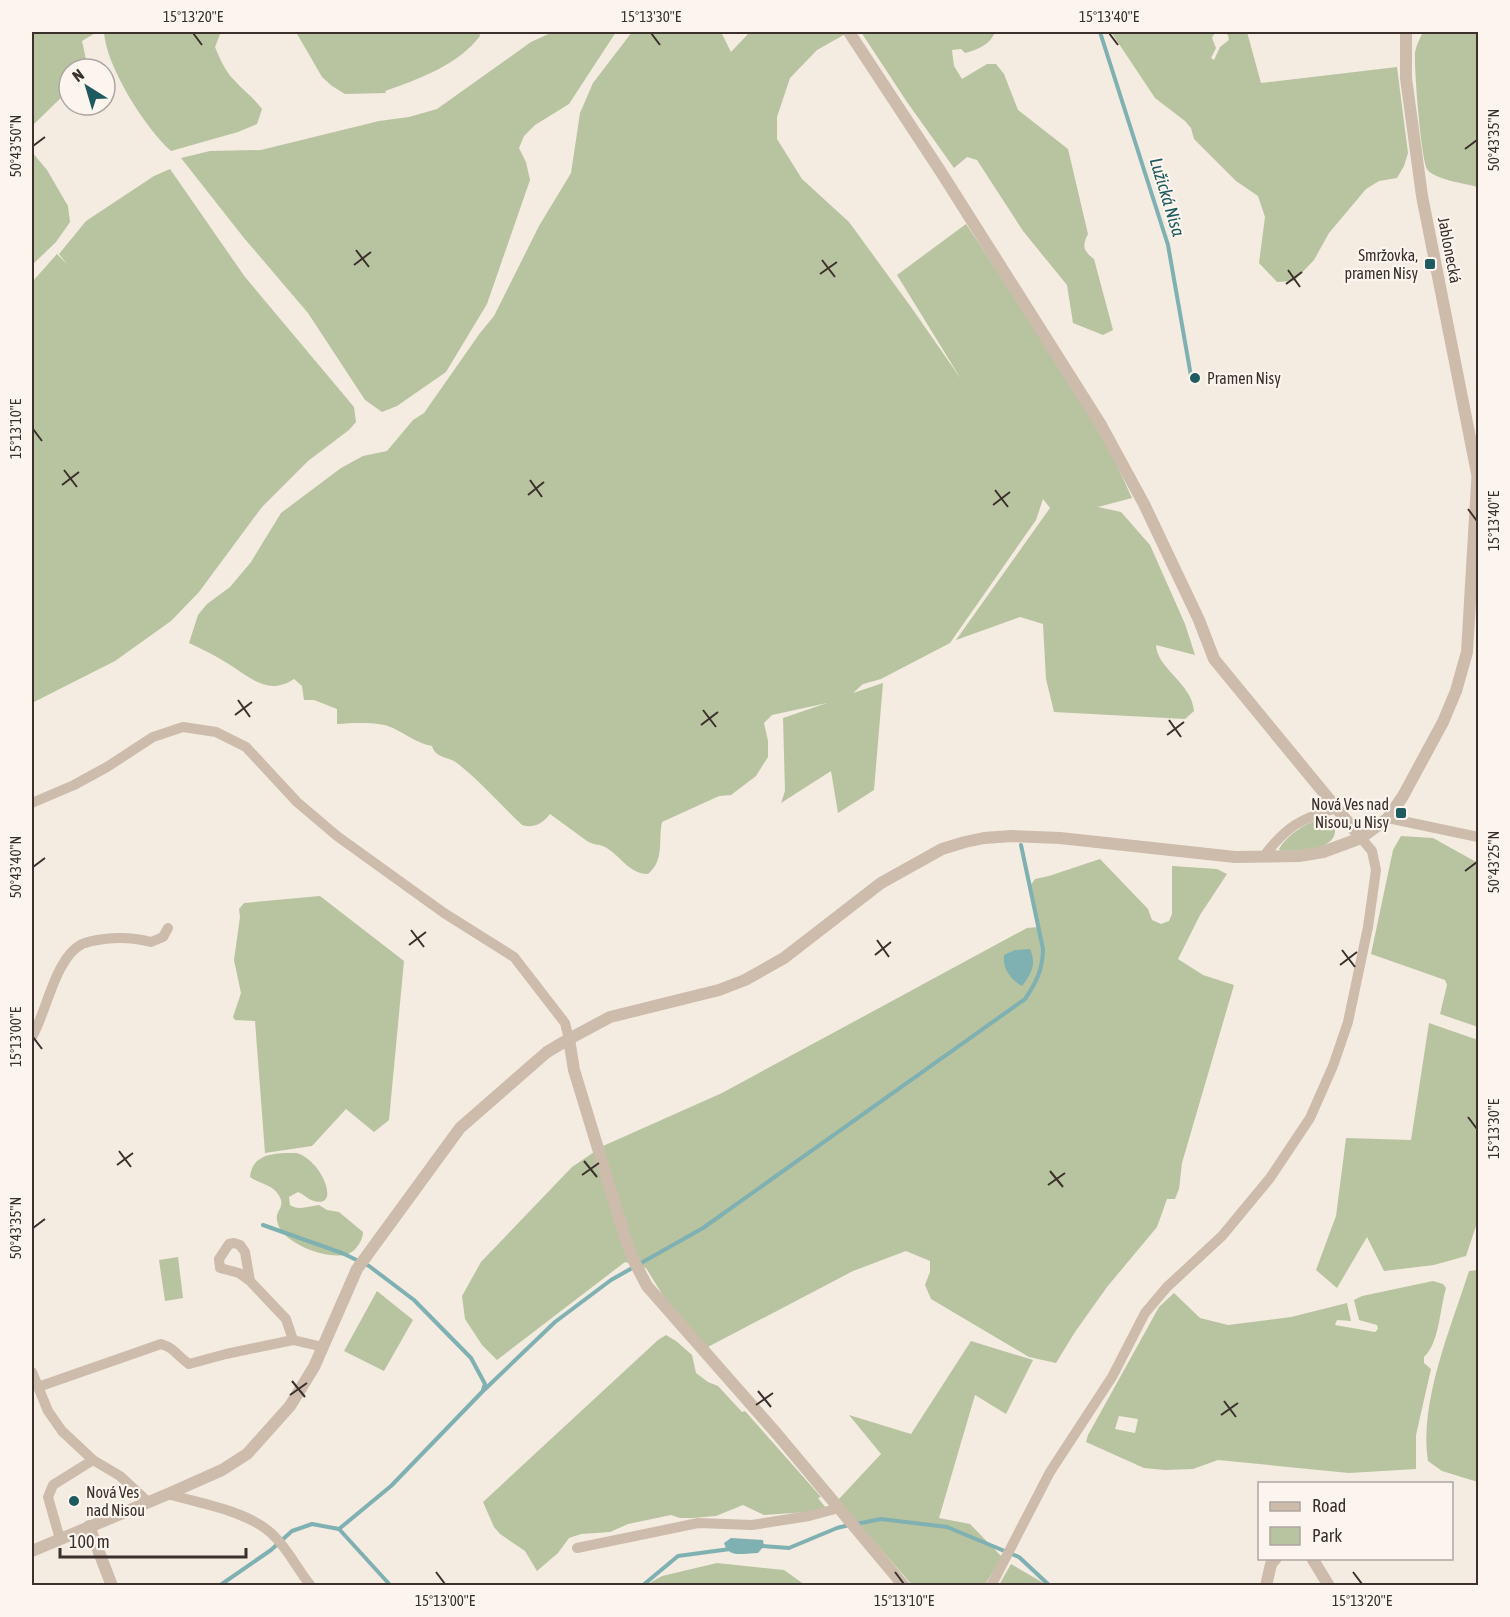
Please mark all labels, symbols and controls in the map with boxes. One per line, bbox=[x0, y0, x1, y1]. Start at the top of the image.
text: 15°13'20"E bbox=[163, 8, 224, 25]
text: 15°13'30"E bbox=[621, 8, 682, 25]
text: 15°13'40"E bbox=[1079, 8, 1140, 25]
north arrow bbox=[57, 57, 117, 117]
text: N bbox=[69, 65, 87, 85]
text: 50°43'35"N bbox=[1485, 109, 1502, 171]
text: 50°43'50"N bbox=[7, 115, 24, 177]
water label: Lužická Nisa bbox=[1146, 155, 1190, 239]
street label: Jablonecká bbox=[1435, 215, 1465, 285]
place label: Smržovka, pramen Nisy bbox=[1344, 246, 1418, 283]
marker: Smržovka, pramen Nisy bbox=[1423, 257, 1437, 271]
place label: Pramen Nisy bbox=[1207, 369, 1281, 388]
marker: Pramen Nisy bbox=[1188, 371, 1202, 385]
text: 15°13'10"E bbox=[7, 398, 24, 459]
text: 15°13'40"E bbox=[1485, 490, 1502, 551]
place label: Nová Ves nad Nisou, u Nisy bbox=[1311, 795, 1389, 832]
marker: Nová Ves nad Nisou, u Nisy bbox=[1394, 806, 1408, 820]
text: 50°43'25"N bbox=[1485, 831, 1502, 893]
text: 50°43'40"N bbox=[7, 836, 24, 898]
text: 15°13'00"E bbox=[7, 1006, 24, 1067]
text: 15°13'30"E bbox=[1485, 1098, 1502, 1159]
text: 50°43'35"N bbox=[7, 1197, 24, 1259]
legend bbox=[1258, 1482, 1453, 1560]
place label: Nová Ves nad Nisou bbox=[86, 1483, 145, 1519]
marker: Nová Ves nad Nisou bbox=[67, 1494, 81, 1508]
text: Road bbox=[1312, 1495, 1346, 1516]
scale bar bbox=[60, 1521, 246, 1559]
text: Park bbox=[1312, 1525, 1342, 1546]
text: 100 m bbox=[69, 1531, 110, 1552]
text: 15°13'00"E bbox=[415, 1592, 476, 1609]
text: 15°13'10"E bbox=[874, 1592, 935, 1609]
text: 15°13'20"E bbox=[1332, 1592, 1393, 1609]

